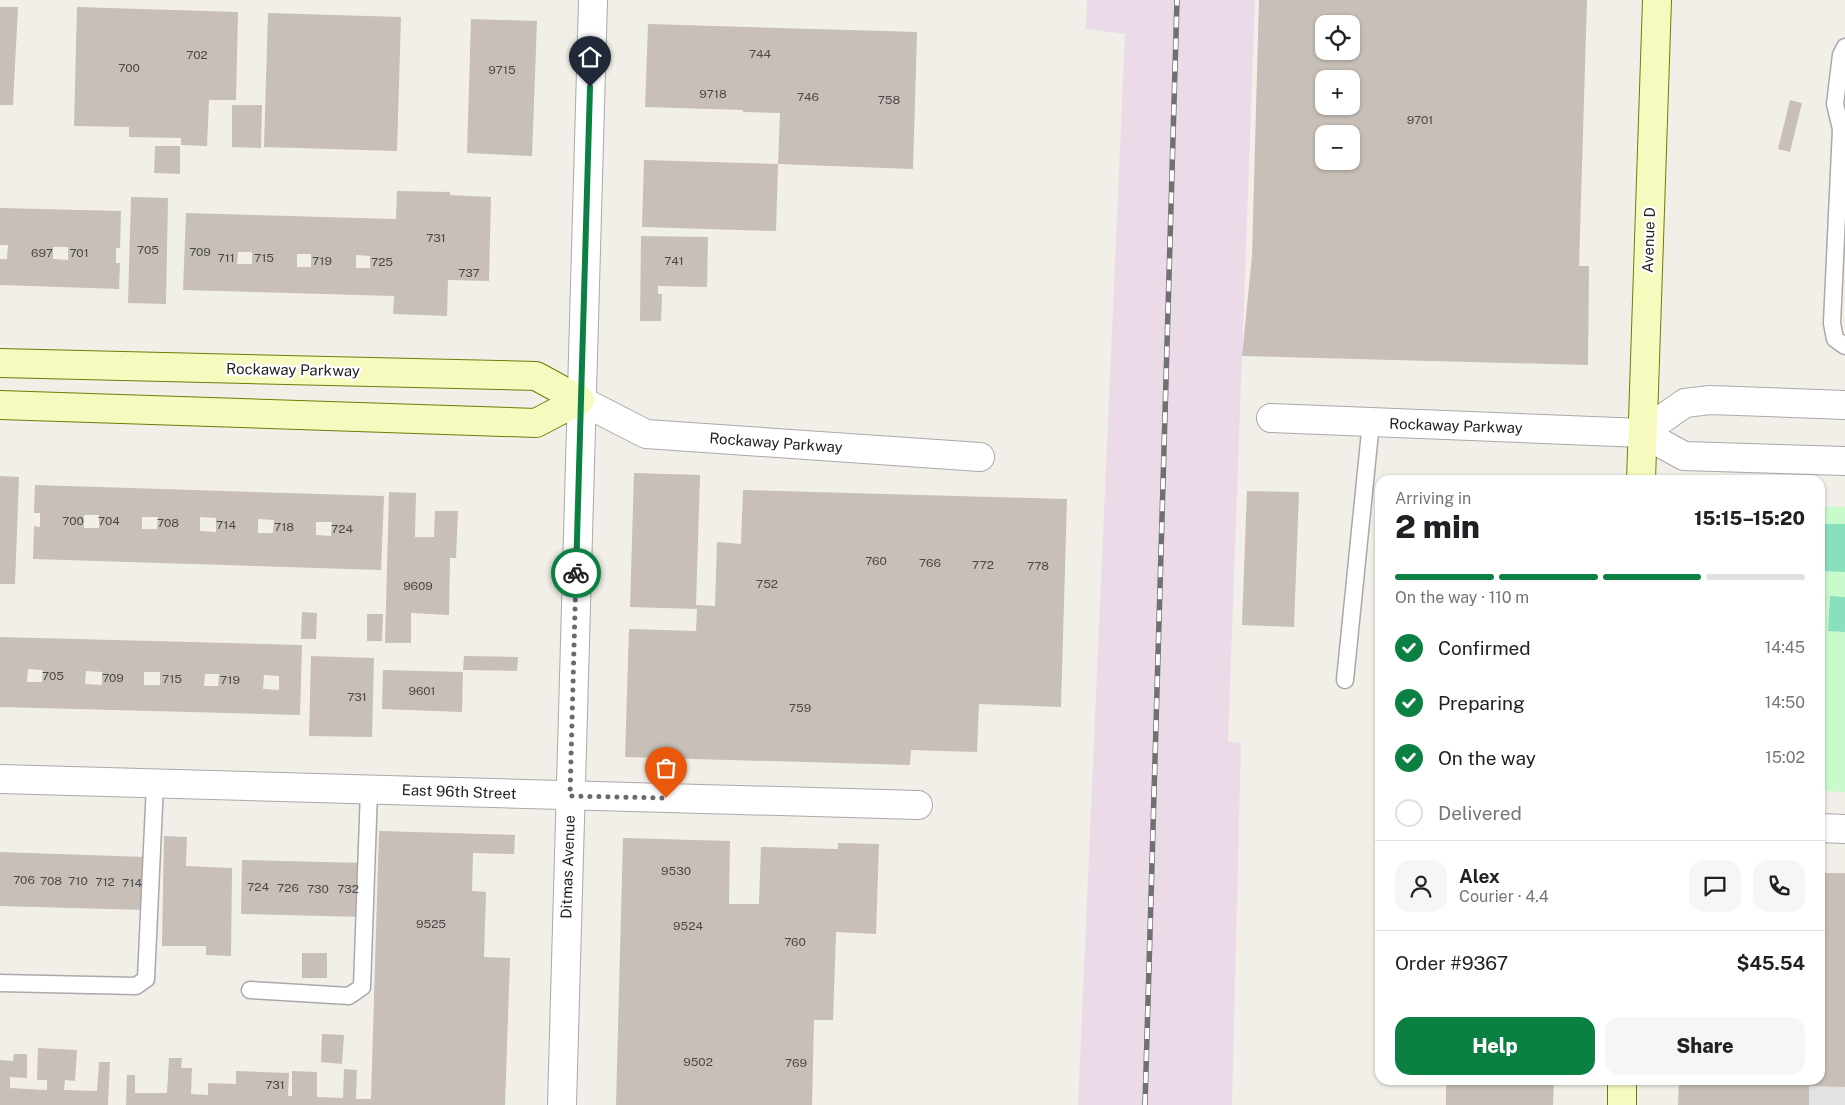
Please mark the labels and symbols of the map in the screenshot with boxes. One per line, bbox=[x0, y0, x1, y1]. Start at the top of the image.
pin bbox=[569, 36, 611, 87]
house number: 744 bbox=[749, 47, 771, 61]
house number: 702 bbox=[186, 48, 208, 62]
house number: 700 bbox=[118, 61, 140, 75]
house number: 9715 bbox=[488, 63, 516, 77]
house number: 9718 bbox=[699, 87, 727, 101]
house number: 746 bbox=[797, 90, 819, 104]
house number: 758 bbox=[878, 93, 901, 107]
house number: 9701 bbox=[1407, 113, 1433, 127]
street label: Avenue D bbox=[1639, 207, 1658, 273]
house number: 731 bbox=[426, 231, 446, 245]
house number: 705 bbox=[137, 243, 159, 257]
house number: 709 bbox=[189, 245, 211, 259]
house number: 697 bbox=[31, 246, 53, 260]
house number: 701 bbox=[69, 246, 89, 260]
house number: 711 bbox=[217, 251, 235, 265]
house number: 715 bbox=[254, 251, 274, 265]
house number: 719 bbox=[312, 254, 332, 268]
house number: 741 bbox=[664, 254, 684, 268]
house number: 725 bbox=[371, 255, 393, 269]
house number: 737 bbox=[458, 266, 480, 280]
street label: Rockaway Parkway bbox=[226, 360, 360, 379]
street label: Rockaway Parkway bbox=[1389, 415, 1523, 436]
street label: Rockaway Parkway bbox=[709, 429, 843, 456]
house number: 700 bbox=[62, 514, 84, 528]
house number: 704 bbox=[98, 514, 120, 528]
house number: 708 bbox=[157, 516, 179, 530]
house number: 714 bbox=[216, 518, 236, 532]
house number: 718 bbox=[274, 520, 294, 534]
house number: 724 bbox=[331, 522, 353, 536]
courier bbox=[551, 548, 601, 598]
house number: 760 bbox=[865, 554, 887, 568]
house number: 766 bbox=[919, 556, 941, 570]
house number: 772 bbox=[972, 558, 994, 572]
house number: 778 bbox=[1027, 559, 1049, 573]
house number: 752 bbox=[756, 577, 778, 591]
house number: 9609 bbox=[403, 579, 433, 593]
house number: 705 bbox=[42, 669, 64, 683]
house number: 709 bbox=[102, 671, 124, 685]
house number: 715 bbox=[162, 672, 182, 686]
house number: 719 bbox=[220, 673, 240, 687]
house number: 9601 bbox=[408, 684, 436, 698]
house number: 731 bbox=[347, 690, 367, 704]
house number: 759 bbox=[789, 701, 811, 715]
pin bbox=[645, 747, 687, 798]
street label: East 96th Street bbox=[401, 781, 517, 802]
street label: Ditmas Avenue bbox=[557, 815, 578, 919]
house number: 9530 bbox=[661, 864, 691, 878]
house number: 706 bbox=[13, 873, 35, 887]
house number: 708 bbox=[40, 874, 62, 888]
house number: 710 bbox=[68, 874, 88, 888]
house number: 712 bbox=[95, 875, 115, 889]
house number: 714 bbox=[122, 876, 142, 890]
house number: 724 bbox=[247, 880, 269, 894]
house number: 726 bbox=[277, 881, 299, 895]
house number: 730 bbox=[307, 882, 329, 896]
house number: 732 bbox=[337, 882, 359, 896]
house number: 9525 bbox=[416, 917, 446, 931]
house number: 9524 bbox=[673, 919, 703, 933]
house number: 760 bbox=[784, 935, 806, 949]
house number: 9502 bbox=[683, 1055, 713, 1069]
house number: 769 bbox=[785, 1056, 807, 1070]
house number: 731 bbox=[265, 1078, 285, 1092]

